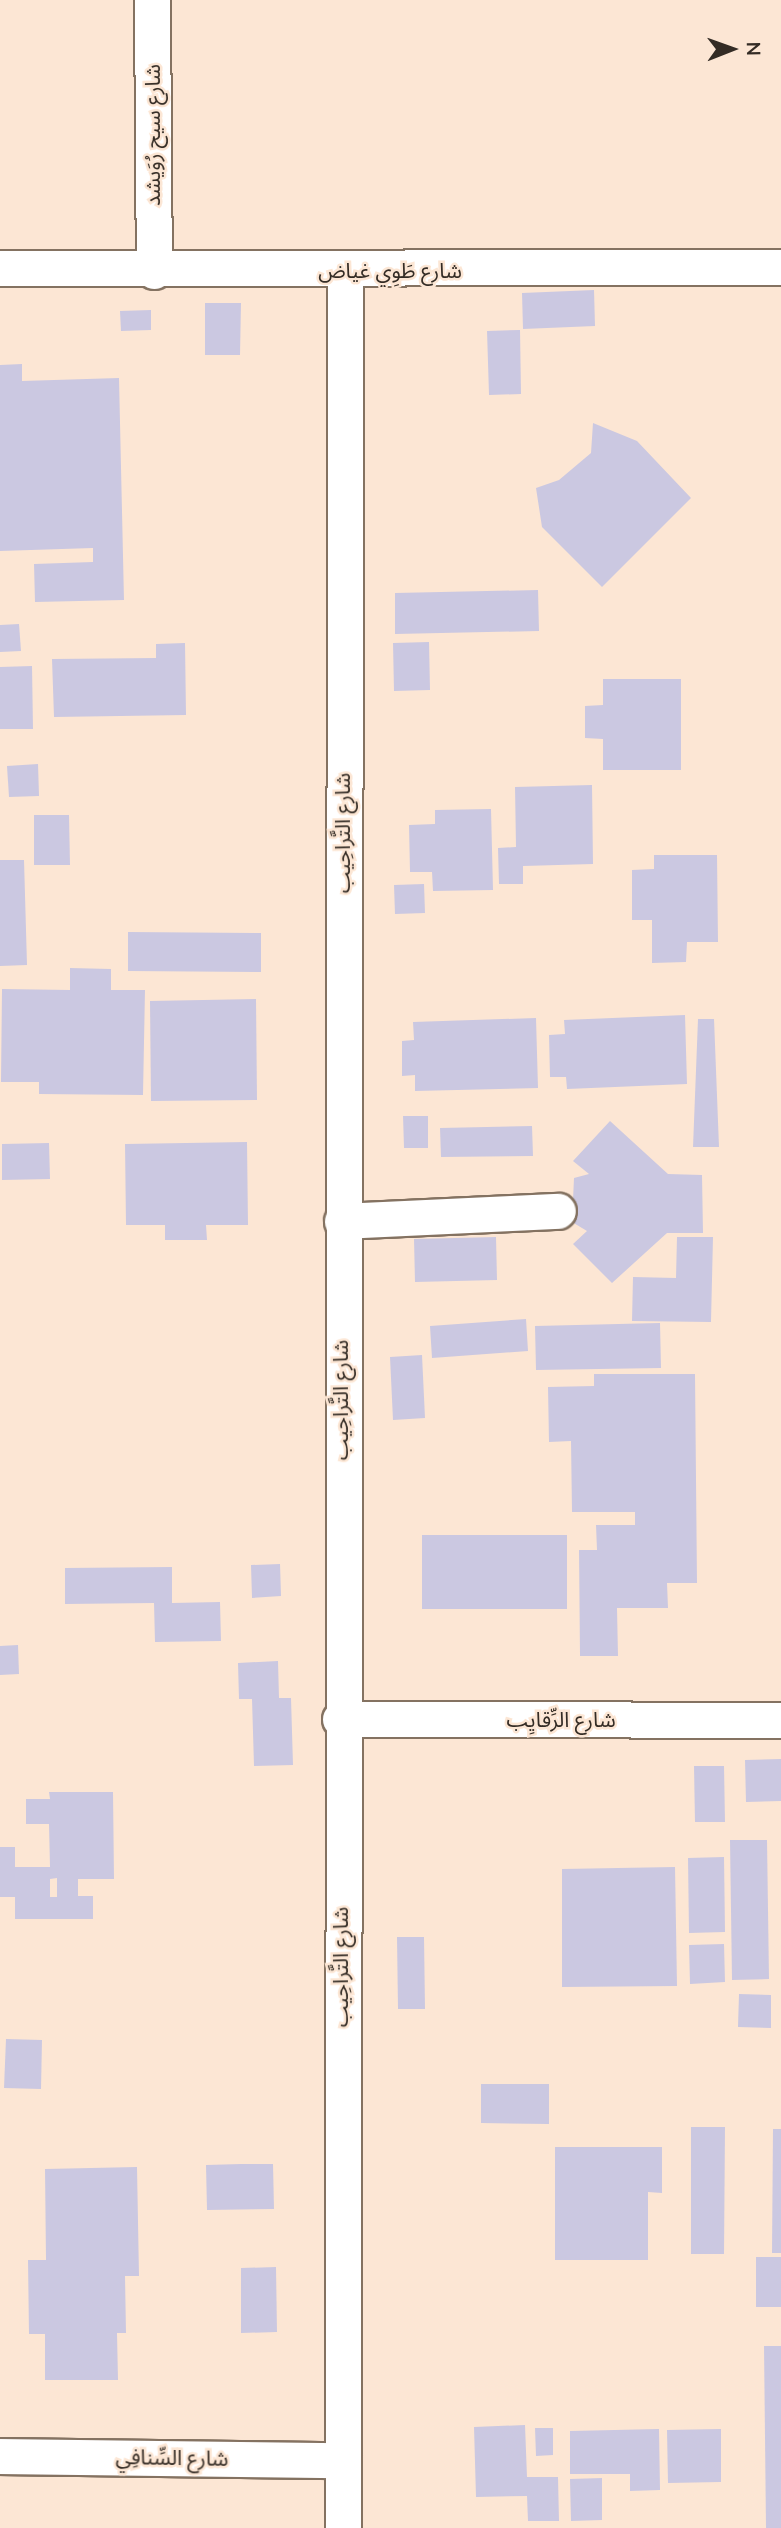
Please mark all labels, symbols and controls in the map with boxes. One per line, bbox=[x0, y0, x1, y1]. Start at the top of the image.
north arrow bbox=[697, 14, 767, 84]
text: N bbox=[740, 41, 766, 56]
street label: شارع سيح رُوَيشد bbox=[140, 64, 166, 206]
street label: شارع طَوِي غياض bbox=[318, 258, 462, 284]
street label: شارع التَّراحِيب bbox=[330, 773, 356, 893]
street label: شارع التَّراحِيب bbox=[328, 1340, 354, 1460]
street label: شارع الرِّقايِب bbox=[506, 1707, 616, 1733]
street label: شارع التَّراحِيب bbox=[328, 1907, 354, 2027]
street label: شارع السِّنافِي bbox=[115, 2444, 229, 2472]

